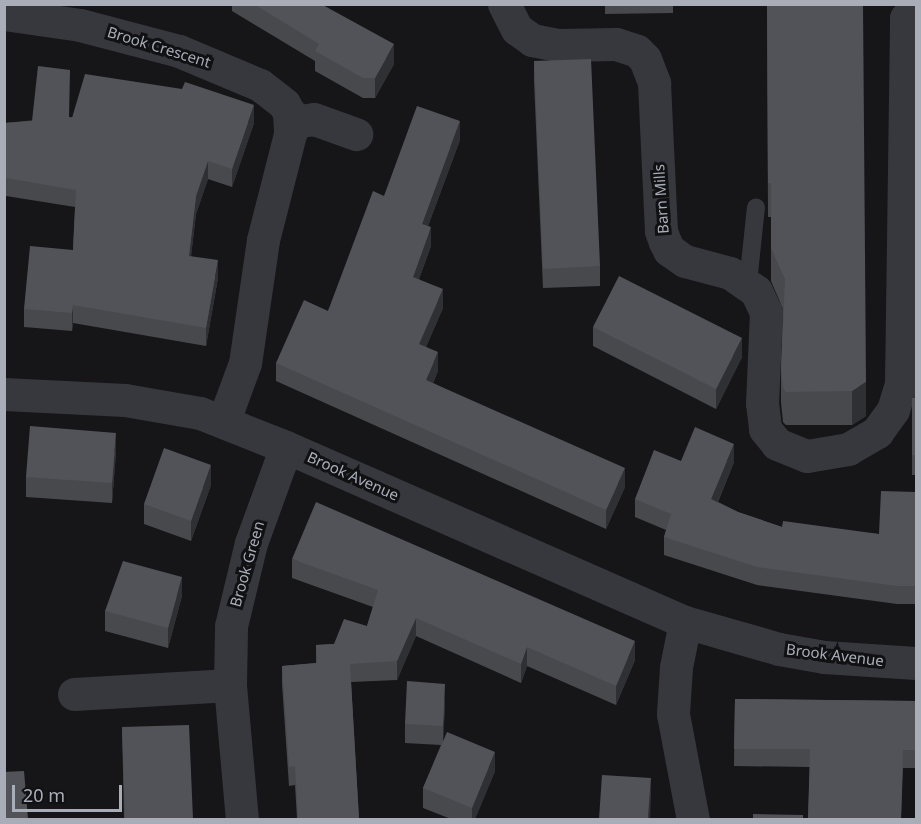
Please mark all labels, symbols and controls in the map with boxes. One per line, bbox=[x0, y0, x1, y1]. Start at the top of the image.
street label: Brook Crescent bbox=[105, 23, 213, 71]
street label: Barn Mills bbox=[650, 163, 672, 235]
street label: Brook Avenue bbox=[304, 448, 402, 504]
street label: Brook Green bbox=[226, 519, 268, 609]
street label: Brook Avenue bbox=[785, 640, 885, 670]
scale bar bbox=[15, 773, 124, 811]
text: 20 m bbox=[23, 783, 65, 807]

